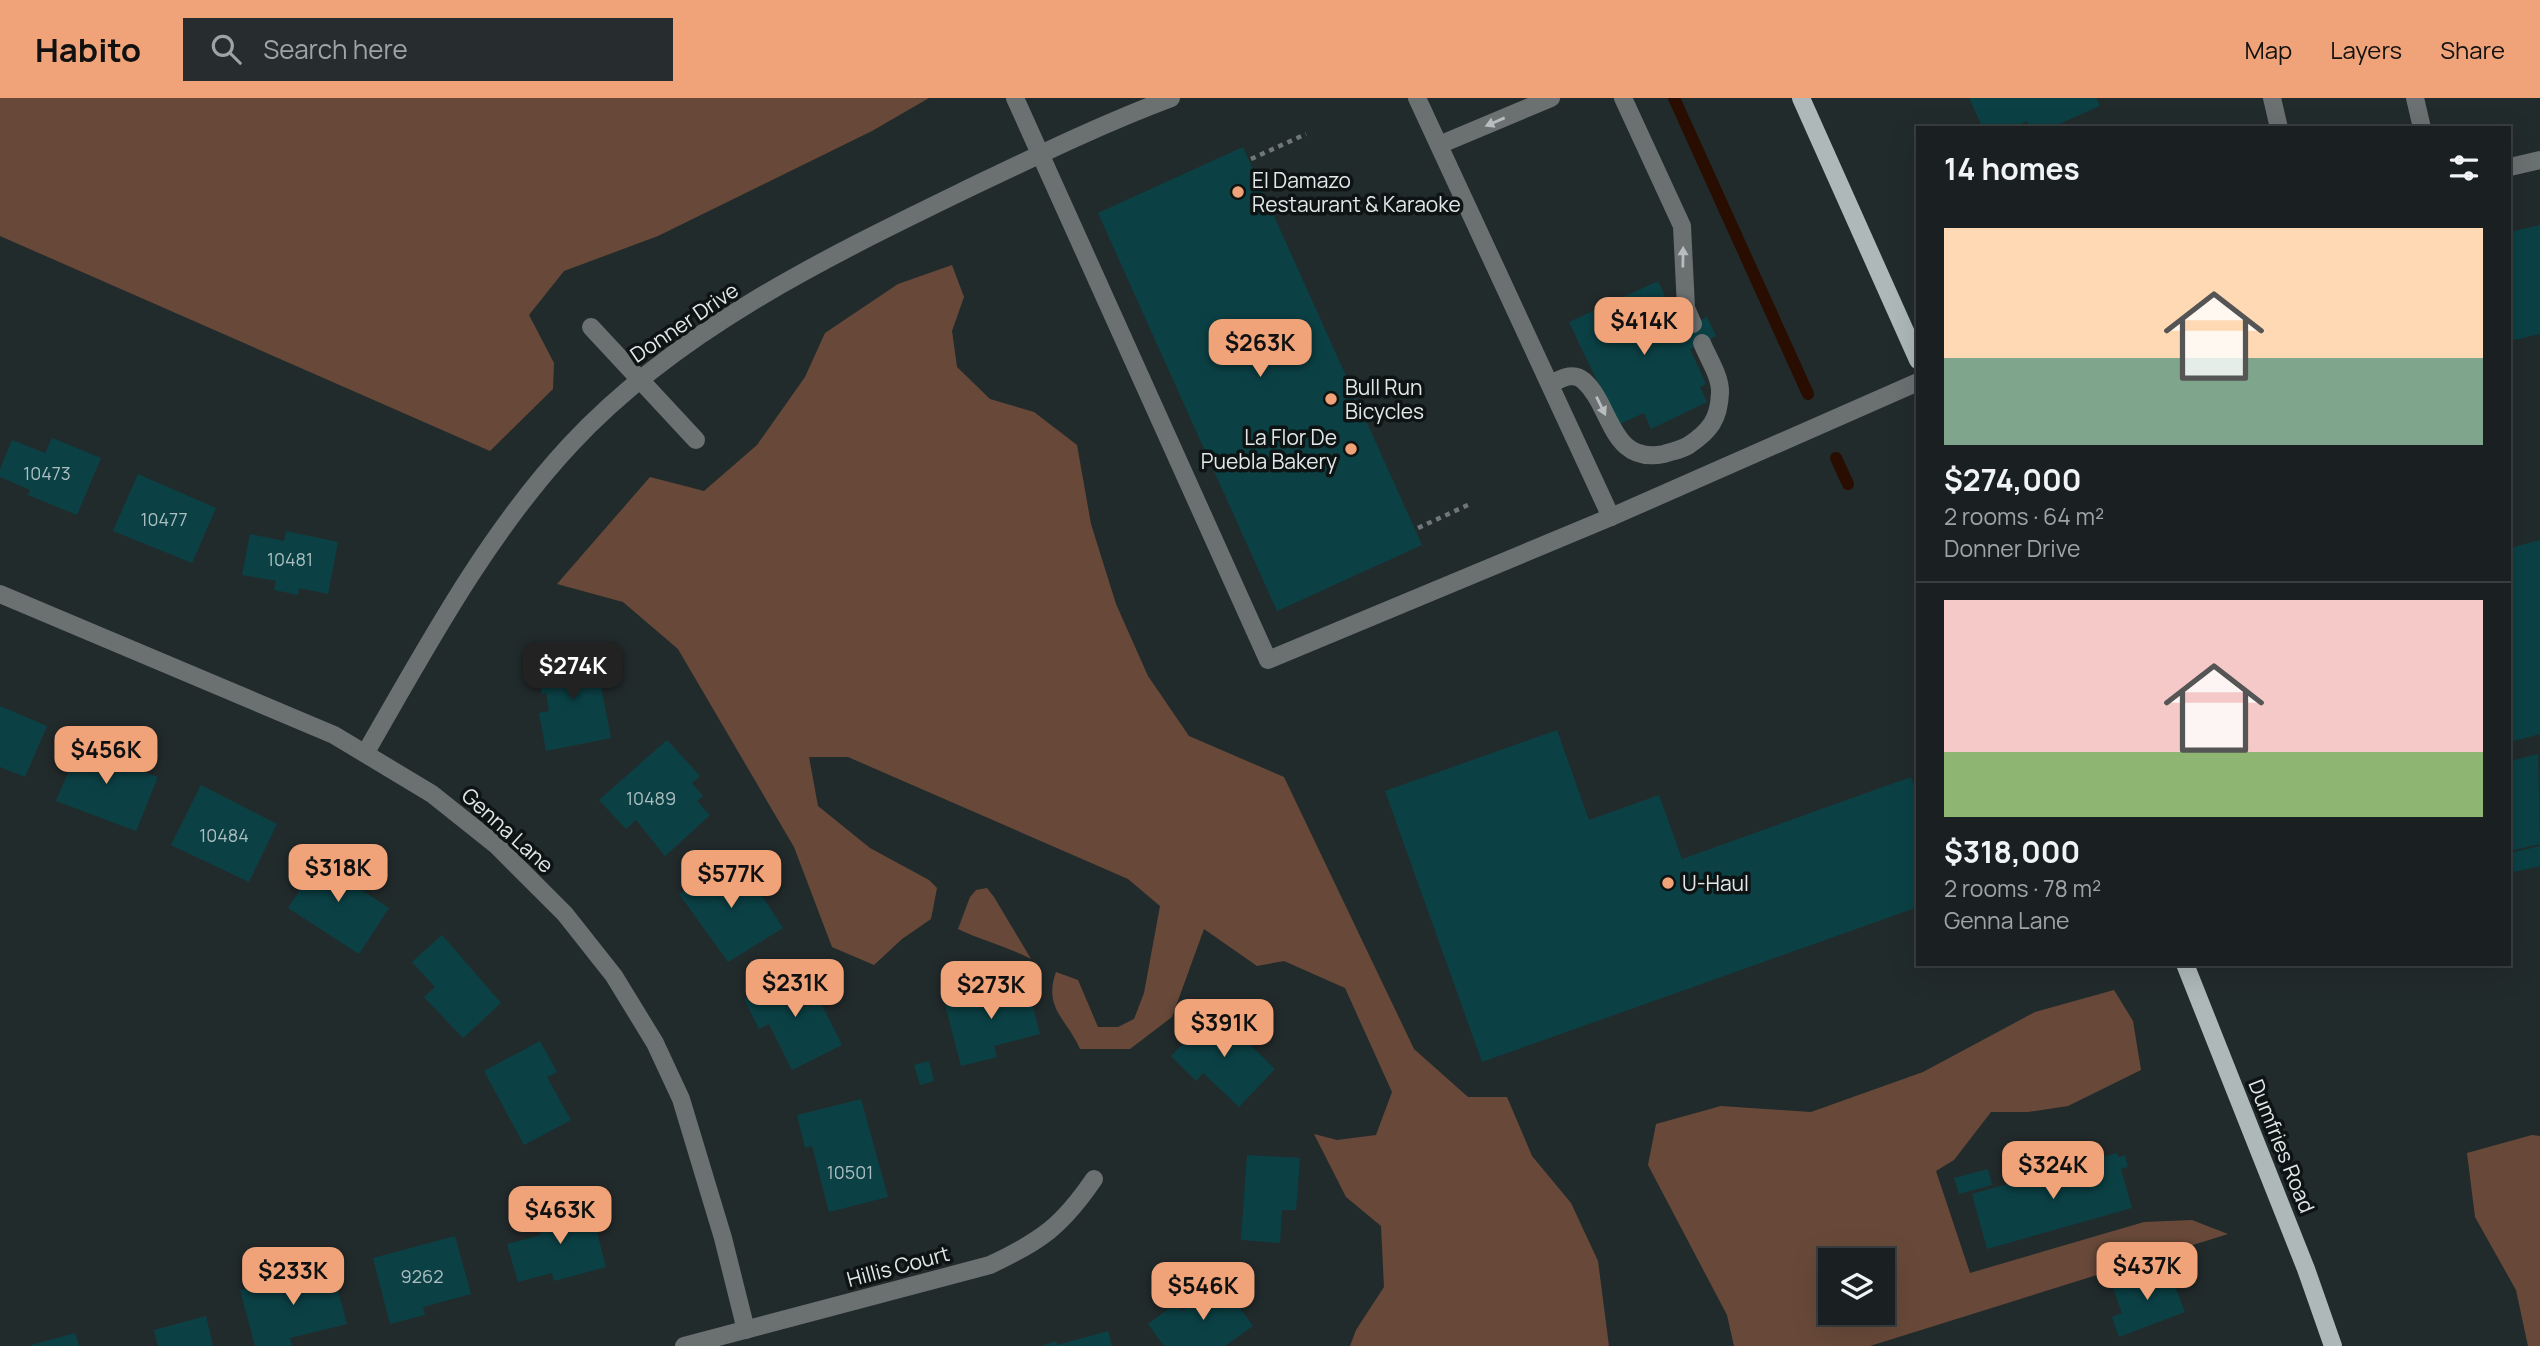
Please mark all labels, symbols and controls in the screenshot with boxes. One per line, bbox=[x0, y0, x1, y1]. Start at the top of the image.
search box bbox=[183, 18, 673, 81]
text: Habito bbox=[35, 27, 141, 72]
icon: search bbox=[207, 30, 245, 68]
text: Search here bbox=[263, 31, 408, 67]
text: Map bbox=[2245, 33, 2292, 66]
text: Layers bbox=[2330, 33, 2402, 66]
text: Share bbox=[2440, 33, 2505, 66]
one-way arrow bbox=[1484, 116, 1505, 127]
text: 14 homes bbox=[1944, 148, 2080, 189]
icon: filters bbox=[2445, 149, 2483, 187]
place label: El Damazo Restaurant & Karaoke bbox=[1252, 166, 1461, 218]
marker: El Damazo Restaurant & Karaoke bbox=[1230, 184, 1246, 200]
one-way arrow bbox=[1677, 246, 1689, 268]
icon: home bbox=[2151, 273, 2277, 399]
street label: Donner Drive bbox=[625, 276, 743, 368]
pin: $414K bbox=[1595, 298, 1693, 357]
text: $414K bbox=[1610, 304, 1678, 336]
pin: $263K bbox=[1211, 320, 1309, 379]
text: $263K bbox=[1225, 326, 1295, 358]
place label: Bull Run Bicycles bbox=[1345, 373, 1424, 425]
marker: Bull Run Bicycles bbox=[1323, 391, 1339, 407]
one-way arrow bbox=[1595, 396, 1606, 416]
place label: La Flor De Puebla Bakery bbox=[1201, 423, 1337, 475]
marker: La Flor De Puebla Bakery bbox=[1343, 441, 1359, 457]
text: $274,000 bbox=[1944, 459, 2082, 500]
house number: 10473 bbox=[23, 461, 71, 485]
text: 2 rooms · 64 m² bbox=[1944, 500, 2104, 532]
house number: 10477 bbox=[140, 507, 188, 531]
text: Donner Drive bbox=[1944, 532, 2080, 564]
house number: 10481 bbox=[267, 547, 313, 571]
pin: $274K bbox=[524, 642, 622, 702]
icon: home bbox=[2151, 645, 2277, 771]
text: $274K bbox=[539, 649, 607, 681]
pin: $456K bbox=[57, 726, 155, 786]
text: $456K bbox=[70, 733, 142, 765]
street label: Genna Lane bbox=[456, 781, 560, 879]
house number: 10489 bbox=[626, 786, 676, 810]
house number: 10484 bbox=[199, 823, 249, 847]
text: $318,000 bbox=[1944, 831, 2080, 872]
pin: $318K bbox=[289, 844, 387, 904]
pin: $577K bbox=[682, 850, 780, 910]
text: $318K bbox=[305, 851, 371, 883]
text: $577K bbox=[697, 857, 765, 889]
place label: U-Haul bbox=[1682, 869, 1749, 897]
text: 2 rooms · 78 m² bbox=[1944, 872, 2101, 904]
marker: U-Haul bbox=[1660, 875, 1676, 891]
text: Genna Lane bbox=[1944, 904, 2070, 936]
pin: $231K bbox=[746, 960, 844, 1019]
pin: $273K bbox=[942, 962, 1040, 1021]
text: $231K bbox=[762, 966, 828, 998]
text: $273K bbox=[957, 968, 1025, 1000]
pin: $391K bbox=[1175, 1000, 1273, 1059]
text: $391K bbox=[1190, 1006, 1258, 1038]
street label: Dumfries Road bbox=[2243, 1075, 2321, 1217]
pin: $324K bbox=[2004, 1142, 2102, 1201]
text: $324K bbox=[2018, 1148, 2088, 1180]
house number: 10501 bbox=[827, 1160, 873, 1184]
pin: $463K bbox=[511, 1186, 609, 1246]
text: $463K bbox=[525, 1193, 596, 1225]
street label: Hillis Court bbox=[844, 1239, 952, 1293]
pin: $437K bbox=[2098, 1242, 2196, 1302]
pin: $233K bbox=[244, 1248, 342, 1307]
map controls bbox=[1818, 1248, 1895, 1325]
button: layers bbox=[1818, 1248, 1895, 1325]
text: $437K bbox=[2113, 1249, 2181, 1281]
text: $233K bbox=[258, 1254, 328, 1286]
pin: $546K bbox=[1154, 1262, 1252, 1322]
house number: 9262 bbox=[401, 1264, 443, 1288]
text: $546K bbox=[1167, 1269, 1239, 1301]

